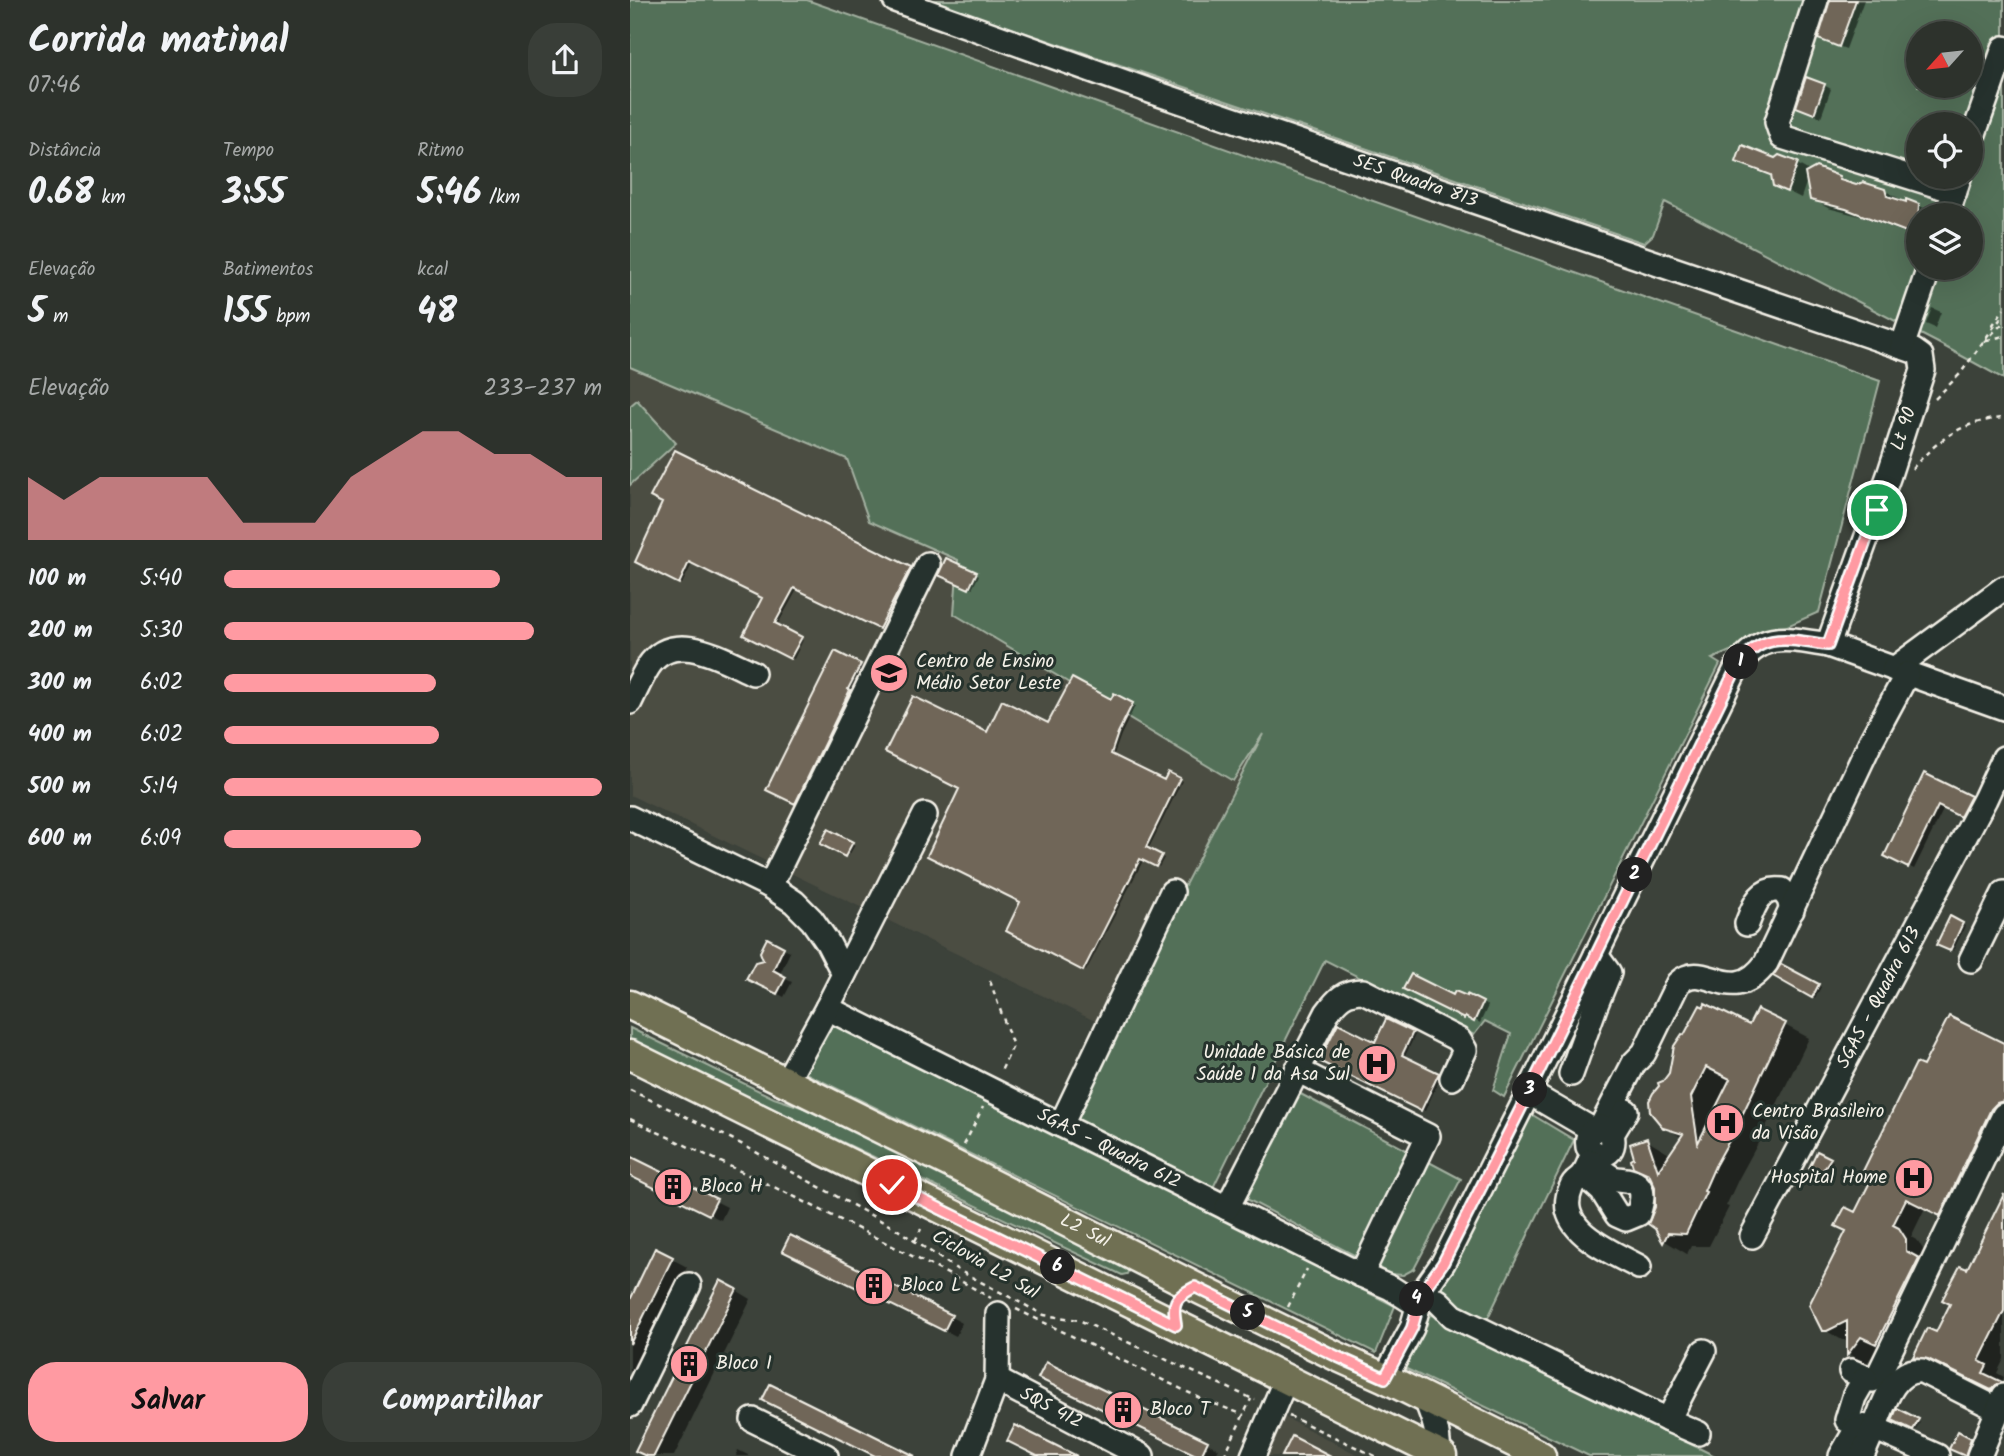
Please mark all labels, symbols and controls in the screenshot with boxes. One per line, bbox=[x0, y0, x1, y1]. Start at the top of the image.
text: Corrida matinal bbox=[28, 12, 289, 72]
north arrow bbox=[1906, 21, 1983, 98]
map controls bbox=[1906, 21, 1983, 280]
button: share bbox=[528, 23, 602, 97]
text: 07:46 bbox=[28, 68, 81, 104]
button: locate bbox=[1906, 112, 1983, 189]
text: Distância bbox=[28, 136, 101, 166]
text: Tempo bbox=[223, 136, 274, 166]
text: Ritmo bbox=[417, 136, 464, 166]
street label: SES Quadra 813 bbox=[1349, 146, 1482, 216]
text: 0.68 bbox=[28, 166, 94, 222]
text: 3:55 bbox=[223, 166, 286, 222]
text: 5:46 bbox=[417, 166, 482, 222]
text: km bbox=[94, 183, 126, 213]
text: /km bbox=[482, 183, 520, 213]
button: layers bbox=[1906, 203, 1983, 280]
text: Elevação bbox=[28, 255, 95, 285]
text: Batimentos bbox=[223, 255, 313, 285]
text: kcal bbox=[417, 255, 448, 285]
text: 5 bbox=[28, 285, 46, 341]
text: 155 bbox=[223, 285, 269, 341]
text: 48 bbox=[417, 285, 457, 341]
text: m bbox=[46, 302, 68, 332]
text: bpm bbox=[269, 302, 310, 332]
text: Elevação bbox=[28, 371, 110, 407]
text: 233–237 m bbox=[484, 371, 602, 407]
street label: Lt 90 bbox=[1883, 403, 1925, 455]
pin bbox=[1847, 480, 1907, 540]
icon: arrive bbox=[1858, 491, 1896, 529]
text: 100 m bbox=[28, 561, 86, 597]
text: 5:40 bbox=[140, 561, 182, 597]
text: 200 m bbox=[28, 613, 93, 649]
text: 5:30 bbox=[140, 613, 183, 649]
pin: 1 bbox=[1724, 644, 1758, 680]
text: 1 bbox=[1738, 646, 1743, 676]
place label: Centro de Ensino Médio Setor Leste bbox=[916, 647, 1061, 699]
school or university icon: Centro de Ensino Médio Setor Leste bbox=[868, 652, 910, 694]
text: 300 m bbox=[28, 665, 92, 701]
text: 6:02 bbox=[140, 665, 183, 701]
text: 400 m bbox=[28, 717, 92, 753]
text: 6:02 bbox=[140, 717, 183, 753]
text: 500 m bbox=[28, 769, 91, 805]
text: 5:14 bbox=[140, 769, 178, 805]
text: 600 m bbox=[28, 821, 92, 857]
text: 6:09 bbox=[140, 821, 181, 857]
pin: 2 bbox=[1618, 858, 1653, 892]
text: 2 bbox=[1629, 859, 1640, 889]
street label: SGAS - Quadra 613 bbox=[1829, 921, 1929, 1074]
place label: Unidade Básica de Saúde 1 da Asa Sul bbox=[1197, 1038, 1350, 1090]
hospital icon: Unidade Básica de Saúde 1 da Asa Sul bbox=[1356, 1043, 1398, 1085]
pin: 3 bbox=[1513, 1072, 1548, 1108]
text: 3 bbox=[1524, 1074, 1535, 1104]
place label: Centro Brasileiro da Visão bbox=[1752, 1097, 1884, 1149]
street label: SGAS - Quadra 612 bbox=[1032, 1100, 1186, 1198]
hospital icon: Centro Brasileiro da Visão bbox=[1704, 1102, 1746, 1144]
pin bbox=[862, 1155, 922, 1215]
hospital icon: Hospital Home bbox=[1893, 1157, 1935, 1199]
place label: Hospital Home bbox=[1770, 1163, 1887, 1193]
building icon: Bloco H bbox=[652, 1166, 694, 1208]
icon: check bbox=[873, 1166, 911, 1204]
place label: Bloco H bbox=[700, 1172, 763, 1202]
street label: L2 Sul bbox=[1054, 1206, 1116, 1257]
street label: Ciclovia L2 Sul bbox=[926, 1222, 1045, 1308]
pin: 6 bbox=[1040, 1250, 1076, 1284]
text: 6 bbox=[1052, 1251, 1063, 1281]
building icon: Bloco L bbox=[853, 1265, 895, 1307]
place label: Bloco L bbox=[901, 1271, 961, 1301]
pin: 4 bbox=[1400, 1282, 1434, 1316]
text: 4 bbox=[1411, 1283, 1422, 1313]
pin: 5 bbox=[1230, 1296, 1266, 1330]
text: 5 bbox=[1243, 1297, 1252, 1327]
building icon: Bloco I bbox=[668, 1343, 710, 1385]
place label: Bloco I bbox=[716, 1349, 772, 1379]
button: Salvar bbox=[28, 1362, 308, 1442]
button: Compartilhar bbox=[322, 1362, 602, 1442]
street label: SQS 412 bbox=[1014, 1379, 1088, 1437]
building icon: Bloco T bbox=[1102, 1389, 1144, 1431]
place label: Bloco T bbox=[1150, 1395, 1212, 1425]

